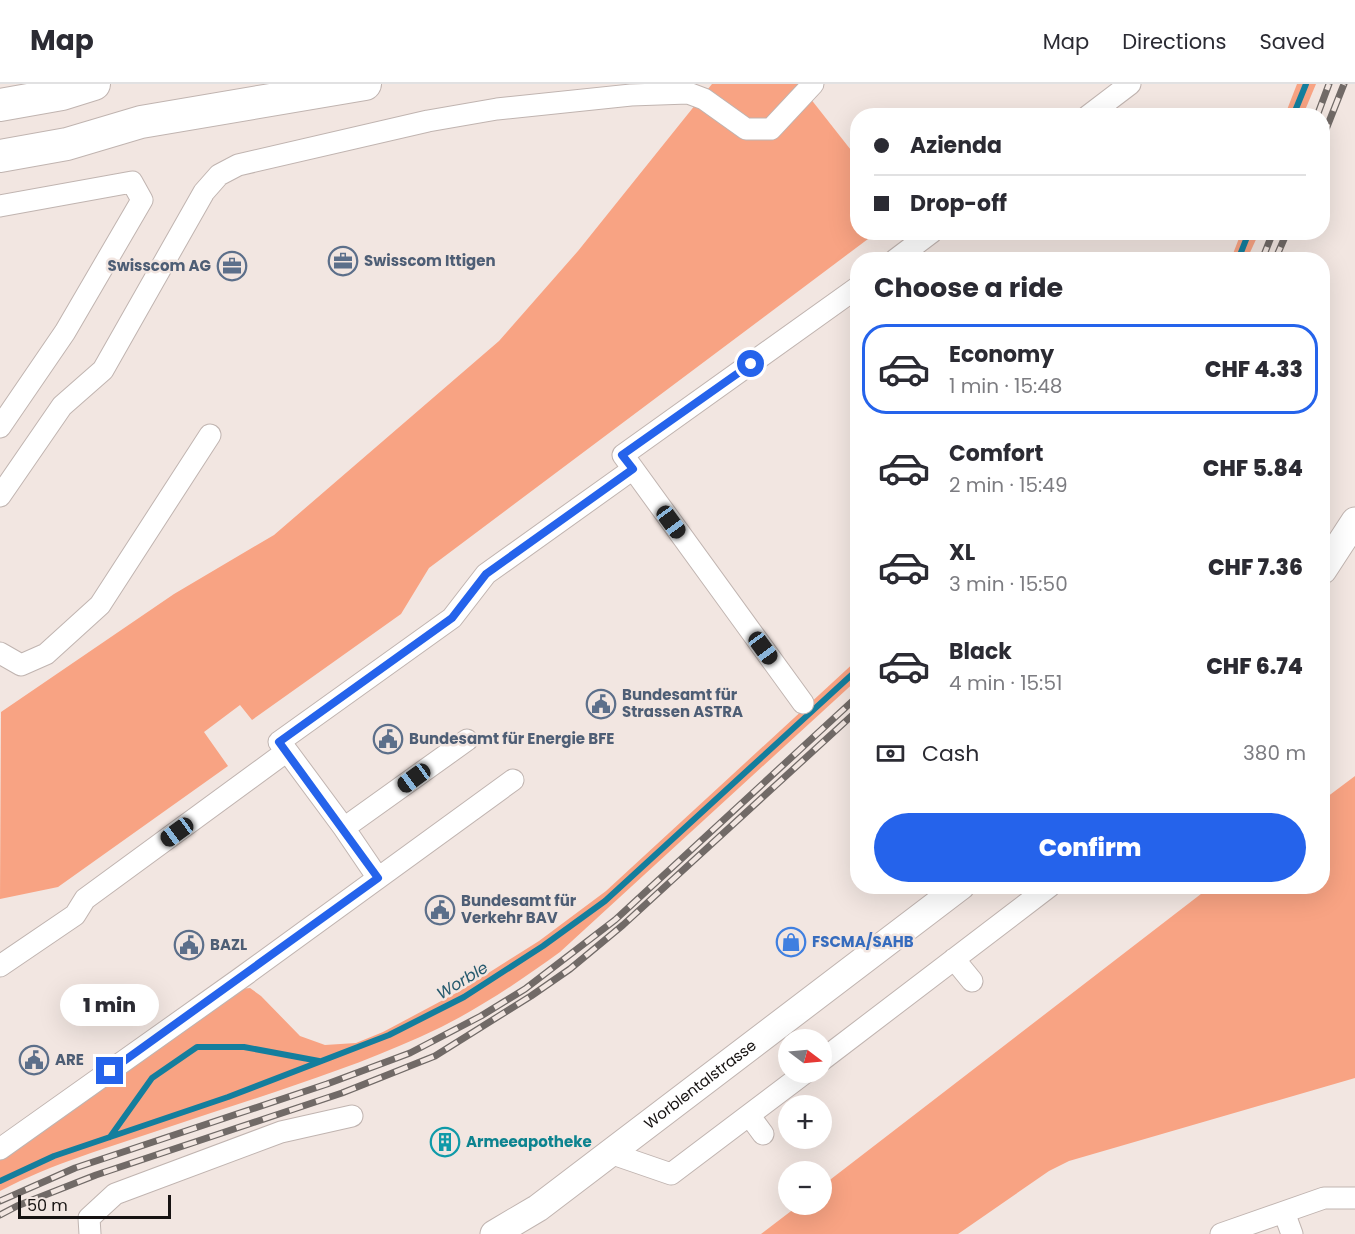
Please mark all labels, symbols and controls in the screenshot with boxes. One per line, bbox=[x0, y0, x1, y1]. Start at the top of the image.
text: Map bbox=[30, 21, 94, 60]
text: Map bbox=[1043, 27, 1089, 56]
text: Directions bbox=[1122, 27, 1226, 56]
text: Saved bbox=[1259, 27, 1325, 56]
text: Azienda bbox=[910, 130, 1002, 161]
text: Drop-off bbox=[910, 188, 1007, 219]
office icon: Swisscom Ittigen bbox=[327, 245, 359, 277]
office icon: Swisscom AG bbox=[216, 250, 248, 282]
place label: Swisscom Ittigen bbox=[364, 250, 496, 271]
place label: Swisscom AG bbox=[107, 255, 211, 276]
text: Choose a ride bbox=[874, 269, 1063, 306]
text: Economy bbox=[949, 339, 1054, 370]
icon: car bbox=[877, 342, 931, 396]
route start bbox=[737, 350, 764, 377]
text: CHF 4.33 bbox=[1205, 354, 1303, 385]
text: 1 min · 15:48 bbox=[949, 372, 1062, 400]
text: Comfort bbox=[949, 438, 1043, 469]
icon: car bbox=[877, 441, 931, 495]
text: CHF 5.84 bbox=[1203, 453, 1303, 484]
text: 2 min · 15:49 bbox=[949, 471, 1067, 499]
car bbox=[653, 502, 689, 542]
text: XL bbox=[949, 537, 975, 568]
icon: car bbox=[877, 540, 931, 594]
text: CHF 7.36 bbox=[1208, 552, 1303, 583]
text: 3 min · 15:50 bbox=[949, 570, 1068, 598]
car bbox=[745, 628, 781, 668]
text: Black bbox=[949, 636, 1012, 667]
icon: car bbox=[877, 639, 931, 693]
text: CHF 6.74 bbox=[1206, 651, 1303, 682]
text: 4 min · 15:51 bbox=[949, 669, 1062, 697]
place label: Bundesamt für Strassen ASTRA bbox=[622, 684, 743, 722]
public building icon: Bundesamt für Strassen ASTRA bbox=[585, 688, 617, 720]
public building icon: Bundesamt für Energie BFE bbox=[372, 723, 404, 755]
place label: Bundesamt für Energie BFE bbox=[409, 728, 614, 749]
icon: cash bbox=[874, 737, 907, 770]
text: Cash bbox=[922, 738, 979, 769]
text: 380 m bbox=[1243, 739, 1306, 767]
car bbox=[394, 760, 434, 796]
button: Confirm bbox=[874, 813, 1306, 882]
car bbox=[157, 814, 197, 850]
place label: Bundesamt für Verkehr BAV bbox=[461, 890, 577, 928]
public building icon: Bundesamt für Verkehr BAV bbox=[424, 894, 456, 926]
shop icon: FSCMA/SAHB bbox=[775, 926, 807, 958]
public building icon: BAZL bbox=[173, 929, 205, 961]
place label: FSCMA/SAHB bbox=[812, 931, 914, 952]
place label: BAZL bbox=[210, 934, 247, 955]
water label: Worble bbox=[432, 956, 492, 1005]
callout: 1 min bbox=[60, 984, 160, 1026]
text: 1 min bbox=[83, 991, 136, 1019]
north arrow bbox=[778, 1029, 832, 1083]
map controls bbox=[778, 1029, 832, 1215]
street label: Worblentalstrasse bbox=[639, 1035, 760, 1134]
public building icon: ARE bbox=[18, 1044, 50, 1076]
place label: ARE bbox=[55, 1049, 84, 1070]
route end bbox=[96, 1057, 123, 1084]
button: + bbox=[778, 1095, 832, 1149]
building icon: Armeeapotheke bbox=[429, 1126, 461, 1158]
place label: Armeeapotheke bbox=[466, 1131, 592, 1152]
button: − bbox=[778, 1161, 832, 1215]
scale bar bbox=[18, 1192, 171, 1220]
text: 50 m bbox=[27, 1194, 68, 1217]

